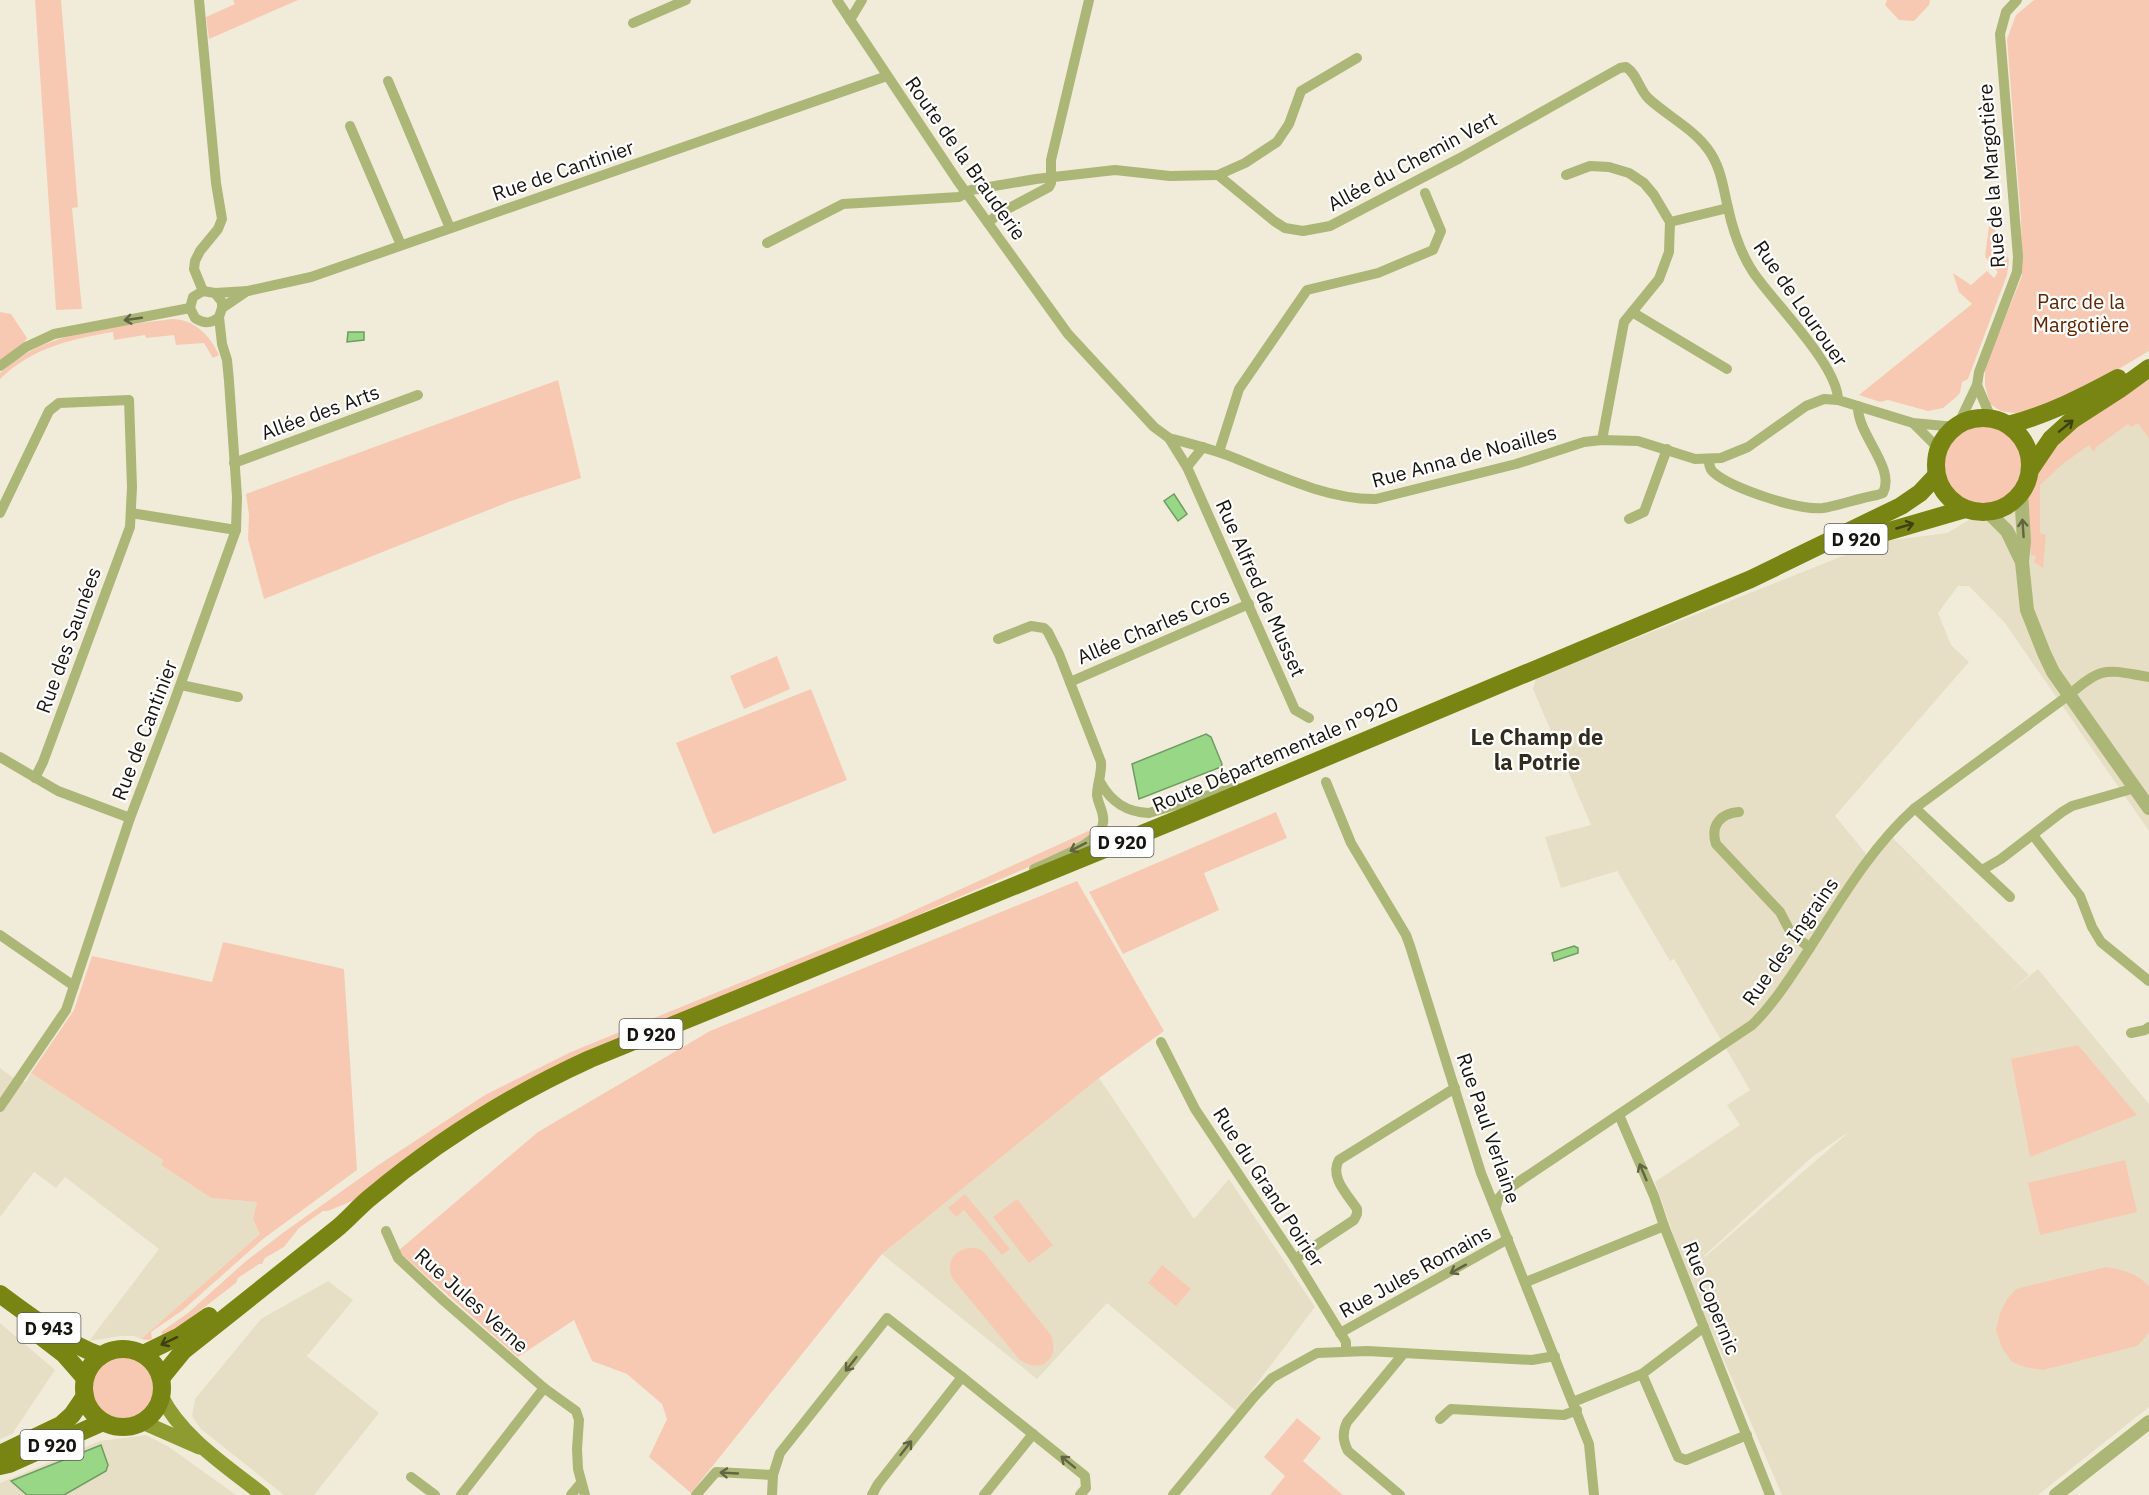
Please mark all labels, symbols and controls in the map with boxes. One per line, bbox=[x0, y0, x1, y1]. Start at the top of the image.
street label: Route de la Brauderie bbox=[899, 71, 1033, 245]
street label: Rue de la Margotière bbox=[1971, 83, 2011, 269]
street label: Allée du Chemin Vert bbox=[1323, 105, 1501, 217]
street label: Rue de Cantinier bbox=[488, 133, 638, 207]
street label: Rue de Lourouer bbox=[1748, 235, 1854, 371]
park label: Parc de la Margotière bbox=[2033, 288, 2129, 338]
one-way arrow bbox=[124, 313, 143, 324]
street label: Allée des Arts bbox=[257, 378, 383, 446]
street label: Rue Anna de Noailles bbox=[1368, 418, 1560, 494]
one-way arrow bbox=[2058, 419, 2074, 432]
street label: Rue Alfred de Musset bbox=[1210, 495, 1312, 681]
one-way arrow bbox=[2017, 518, 2028, 538]
one-way arrow bbox=[1895, 519, 1914, 531]
road number: D 920 bbox=[1824, 524, 1888, 554]
street label: Rue des Saunées bbox=[29, 563, 107, 717]
street label: Allée Charles Cros bbox=[1072, 582, 1234, 670]
street label: Rue de Cantinier bbox=[105, 656, 183, 804]
street label: Route Départementale n°920 bbox=[1148, 690, 1402, 818]
district label: Le Champ de la Potrie bbox=[1471, 722, 1603, 776]
road number: D 920 bbox=[1090, 827, 1154, 857]
one-way arrow bbox=[1070, 841, 1087, 853]
street label: Rue des Ingrains bbox=[1736, 871, 1844, 1011]
road number: D 920 bbox=[620, 1019, 682, 1049]
street label: Rue Paul Verlaine bbox=[1451, 1049, 1527, 1207]
street label: Rue du Grand Poirier bbox=[1207, 1102, 1331, 1272]
one-way arrow bbox=[1637, 1163, 1648, 1181]
street label: Rue Jules Romains bbox=[1334, 1218, 1496, 1324]
street label: Rue Copernic bbox=[1677, 1237, 1747, 1359]
street label: Rue Jules Verne bbox=[409, 1242, 535, 1358]
one-way arrow bbox=[1450, 1263, 1467, 1275]
road number: D 943 bbox=[17, 1313, 80, 1343]
one-way arrow bbox=[160, 1336, 178, 1348]
one-way arrow bbox=[844, 1355, 857, 1371]
road number: D 920 bbox=[20, 1430, 84, 1460]
one-way arrow bbox=[900, 1440, 913, 1456]
one-way arrow bbox=[1060, 1455, 1076, 1468]
one-way arrow bbox=[720, 1467, 740, 1478]

